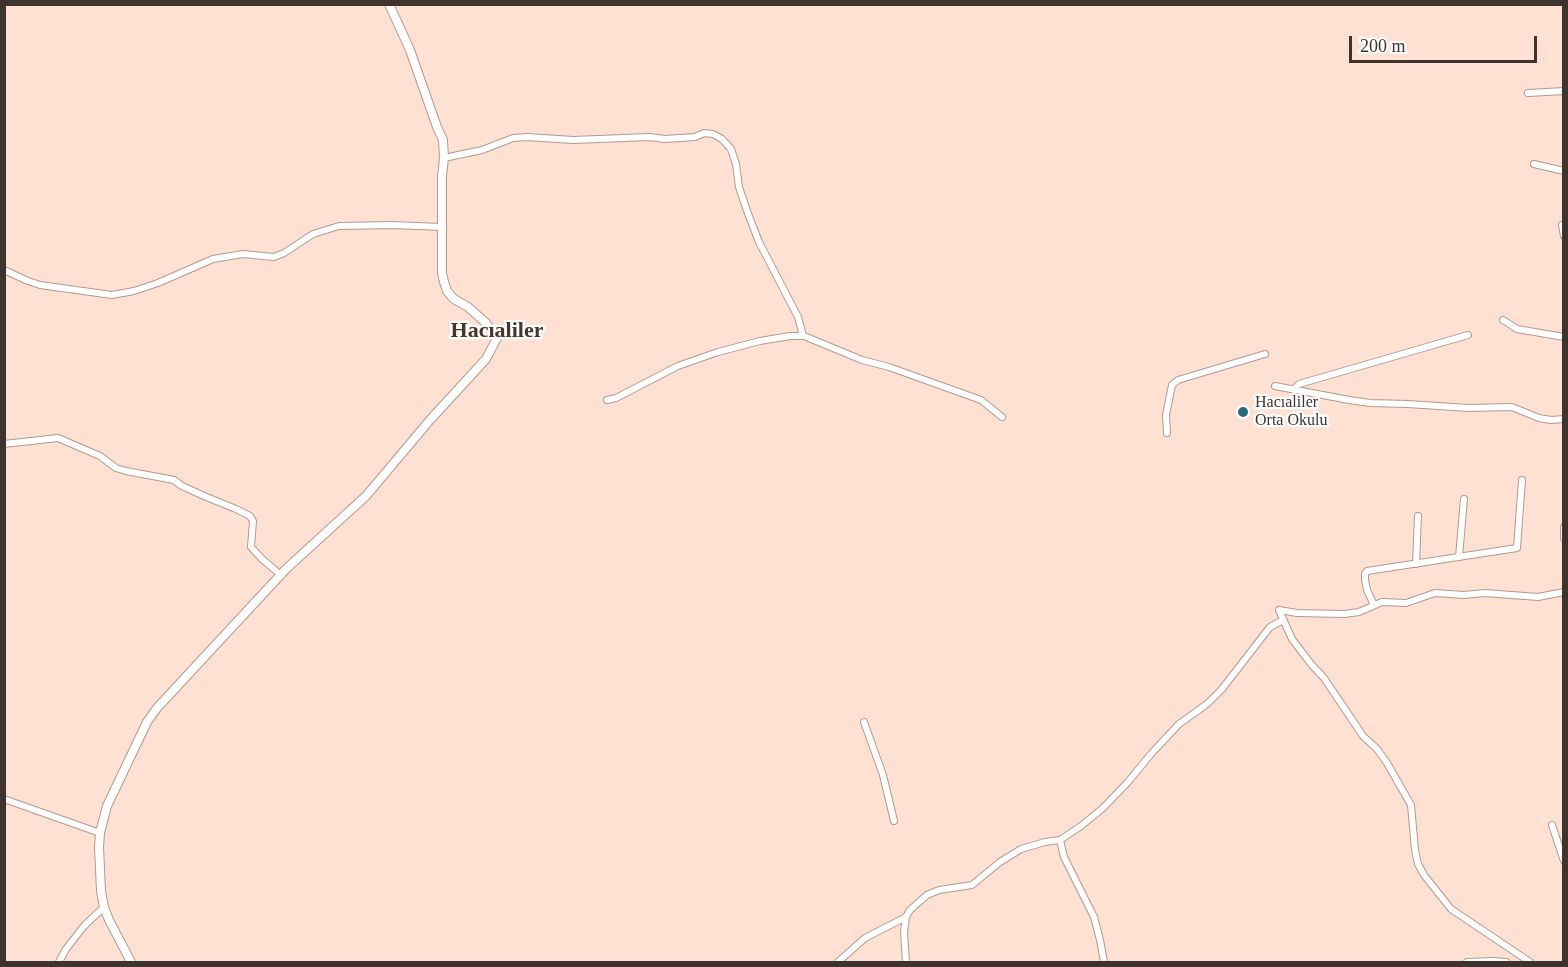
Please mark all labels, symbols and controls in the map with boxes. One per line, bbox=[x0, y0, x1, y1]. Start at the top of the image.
scale bar bbox=[1352, 24, 1540, 62]
text: 200 m bbox=[1360, 36, 1406, 56]
district label: Hacıaliler bbox=[451, 318, 543, 344]
place label: Hacıaliler Orta Okulu bbox=[1255, 393, 1327, 431]
marker: Hacıaliler Orta Okulu bbox=[1236, 405, 1250, 419]

